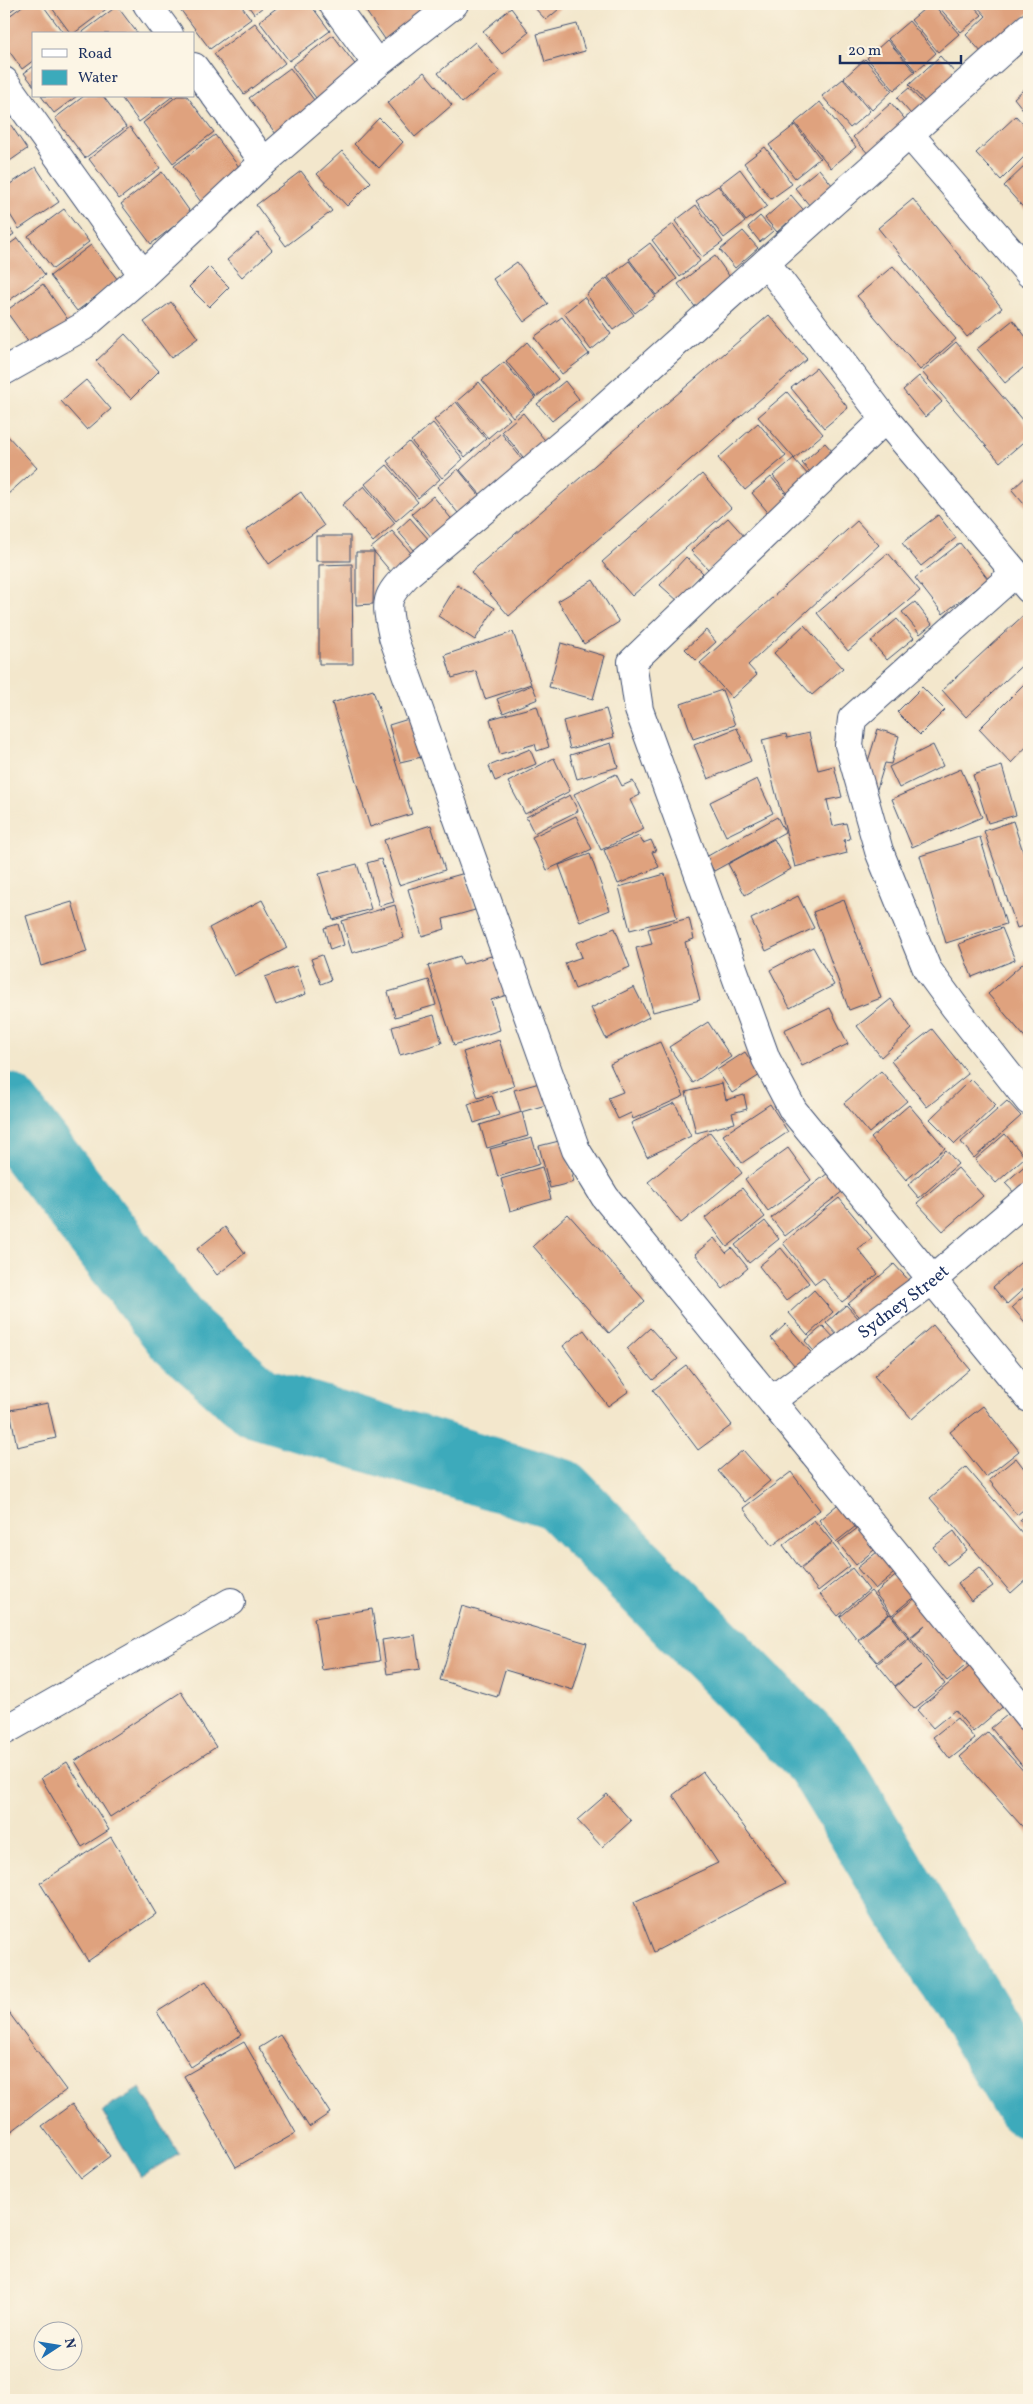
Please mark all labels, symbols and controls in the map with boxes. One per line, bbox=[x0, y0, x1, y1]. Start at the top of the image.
legend bbox=[32, 32, 195, 98]
scale bar bbox=[840, 32, 962, 64]
text: 20 m bbox=[848, 41, 881, 62]
text: Road bbox=[78, 44, 112, 65]
text: Water bbox=[78, 68, 118, 89]
street label: Sydney Street bbox=[853, 1260, 955, 1346]
north arrow bbox=[32, 2322, 82, 2372]
text: N bbox=[59, 2337, 80, 2351]

